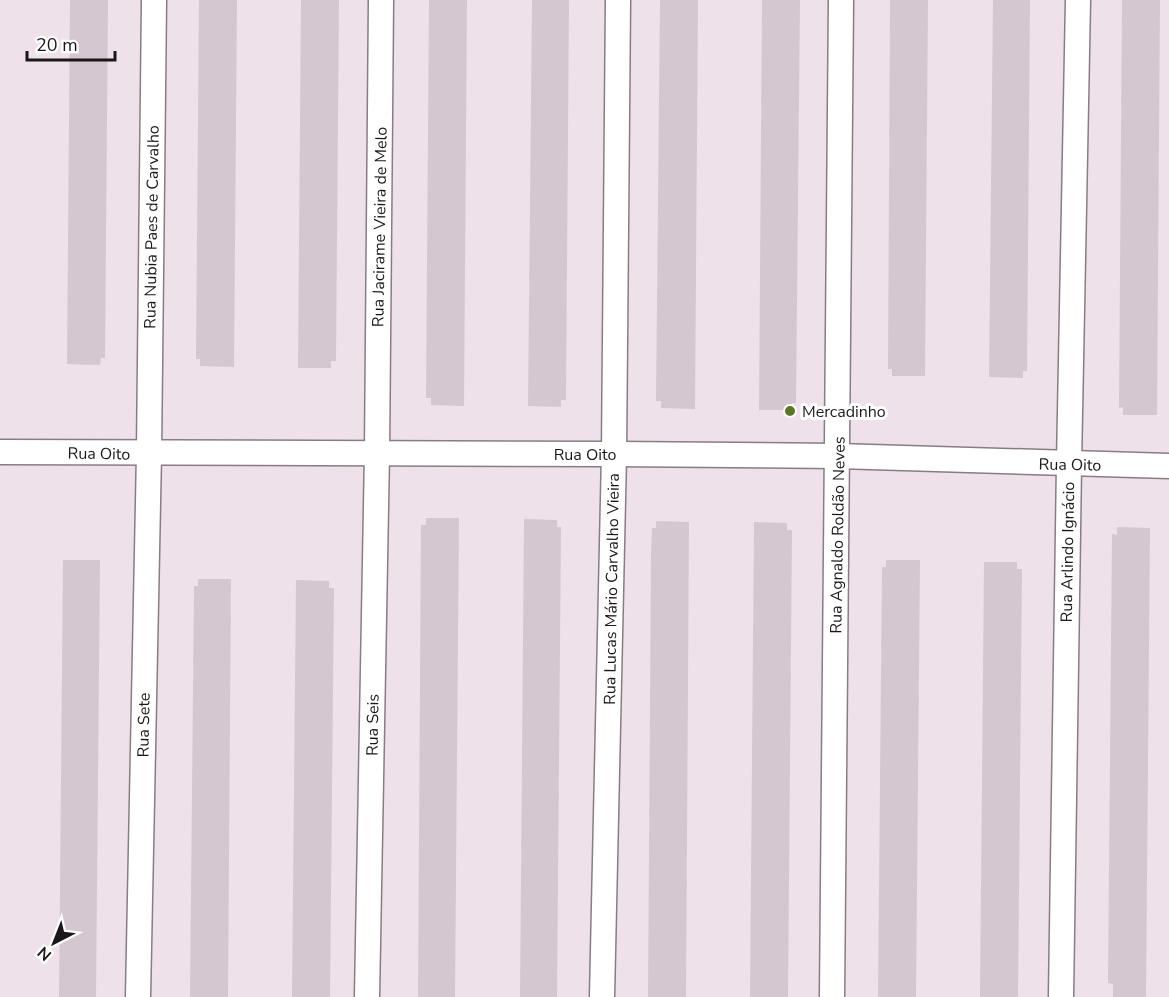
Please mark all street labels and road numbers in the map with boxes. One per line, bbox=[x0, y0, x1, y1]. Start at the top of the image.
street label: Rua Nubia Paes de Carvalho bbox=[139, 125, 165, 329]
street label: Rua Jacirame Vieira de Melo bbox=[367, 127, 393, 327]
street label: Rua Agnaldo Roldão Neves bbox=[825, 436, 851, 634]
street label: Rua Oito bbox=[67, 442, 131, 466]
street label: Rua Oito bbox=[554, 444, 616, 466]
street label: Rua Oito bbox=[1038, 453, 1102, 477]
street label: Rua Lucas Mário Carvalho Vieira bbox=[599, 473, 625, 705]
street label: Rua Arlindo Ignácio bbox=[1056, 481, 1080, 622]
street label: Rua Sete bbox=[132, 693, 156, 758]
street label: Rua Seis bbox=[361, 694, 385, 756]

